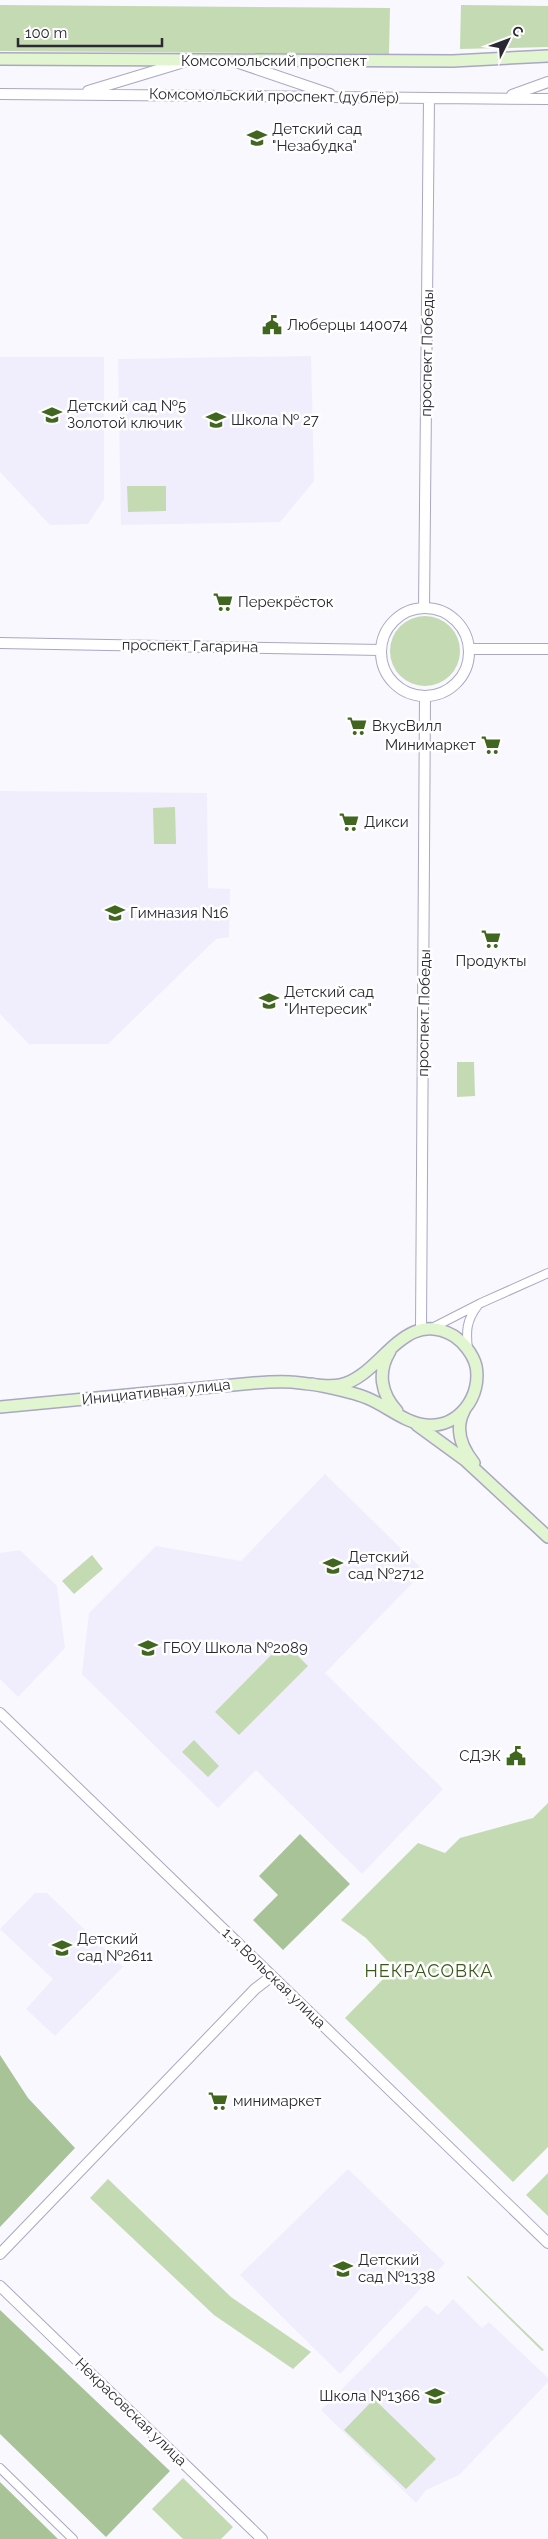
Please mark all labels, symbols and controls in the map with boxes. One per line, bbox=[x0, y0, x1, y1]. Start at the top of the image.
scale bar bbox=[18, 15, 161, 47]
north arrow bbox=[483, 15, 533, 65]
text: С bbox=[509, 22, 527, 41]
text: 100 m bbox=[25, 24, 67, 42]
street label: Комсомольский проспект bbox=[181, 52, 367, 70]
street label: Комсомольский проспект (дублёр) bbox=[149, 85, 399, 107]
place label: Детский сад "Незабудка" bbox=[272, 120, 362, 155]
school or university icon: Детский сад "Незабудка" bbox=[246, 127, 268, 149]
street label: проспект Победы bbox=[417, 289, 437, 417]
public building icon: Люберцы 140074 bbox=[261, 314, 283, 336]
place label: Люберцы 140074 bbox=[287, 316, 408, 334]
place label: Детский сад №5 Золотой ключик bbox=[67, 397, 186, 432]
school or university icon: Детский сад №5 Золотой ключик bbox=[41, 404, 63, 426]
school or university icon: Школа № 27 bbox=[205, 409, 227, 431]
place label: Школа № 27 bbox=[231, 411, 319, 429]
supermarket icon: Перекрёсток bbox=[212, 591, 234, 613]
place label: Перекрёсток bbox=[238, 593, 334, 611]
street label: проспект Гагарина bbox=[122, 636, 258, 656]
supermarket icon: ВкусВилл bbox=[346, 715, 368, 737]
place label: ВкусВилл bbox=[372, 717, 442, 735]
supermarket icon: Минимаркет bbox=[480, 734, 502, 756]
place label: Минимаркет bbox=[385, 736, 476, 754]
supermarket icon: Дикси bbox=[338, 811, 360, 833]
place label: Дикси bbox=[364, 813, 409, 831]
school or university icon: Гимназия N16 bbox=[104, 902, 126, 924]
place label: Гимназия N16 bbox=[130, 904, 229, 922]
supermarket icon: Продукты bbox=[480, 928, 502, 950]
street label: проспект Победы bbox=[414, 949, 434, 1077]
place label: Продукты bbox=[456, 952, 526, 970]
place label: Детский сад "Интересик" bbox=[284, 983, 374, 1018]
school or university icon: Детский сад "Интересик" bbox=[258, 990, 280, 1012]
street label: Инициативная улица bbox=[81, 1375, 231, 1409]
place label: Детский сад №2712 bbox=[348, 1548, 424, 1583]
school or university icon: Детский сад №2712 bbox=[322, 1555, 344, 1577]
school or university icon: ГБОУ Школа №2089 bbox=[137, 1637, 159, 1659]
place label: ГБОУ Школа №2089 bbox=[163, 1639, 308, 1657]
public building icon: СДЭК bbox=[505, 1745, 527, 1767]
place label: СДЭК bbox=[459, 1747, 501, 1765]
street label: 1-я Вольская улица bbox=[219, 1924, 329, 2032]
place label: Детский сад №2611 bbox=[77, 1930, 153, 1965]
school or university icon: Детский сад №2611 bbox=[51, 1937, 73, 1959]
district label: НЕКРАСОВКА bbox=[365, 1960, 493, 1981]
supermarket icon: минимаркет bbox=[207, 2090, 229, 2112]
place label: минимаркет bbox=[233, 2092, 321, 2110]
place label: Детский сад №1338 bbox=[358, 2251, 435, 2286]
school or university icon: Детский сад №1338 bbox=[332, 2258, 354, 2280]
street label: Некрасовская улица bbox=[72, 2354, 190, 2470]
school or university icon: Школа №1366 bbox=[424, 2385, 446, 2407]
place label: Школа №1366 bbox=[319, 2387, 420, 2405]

